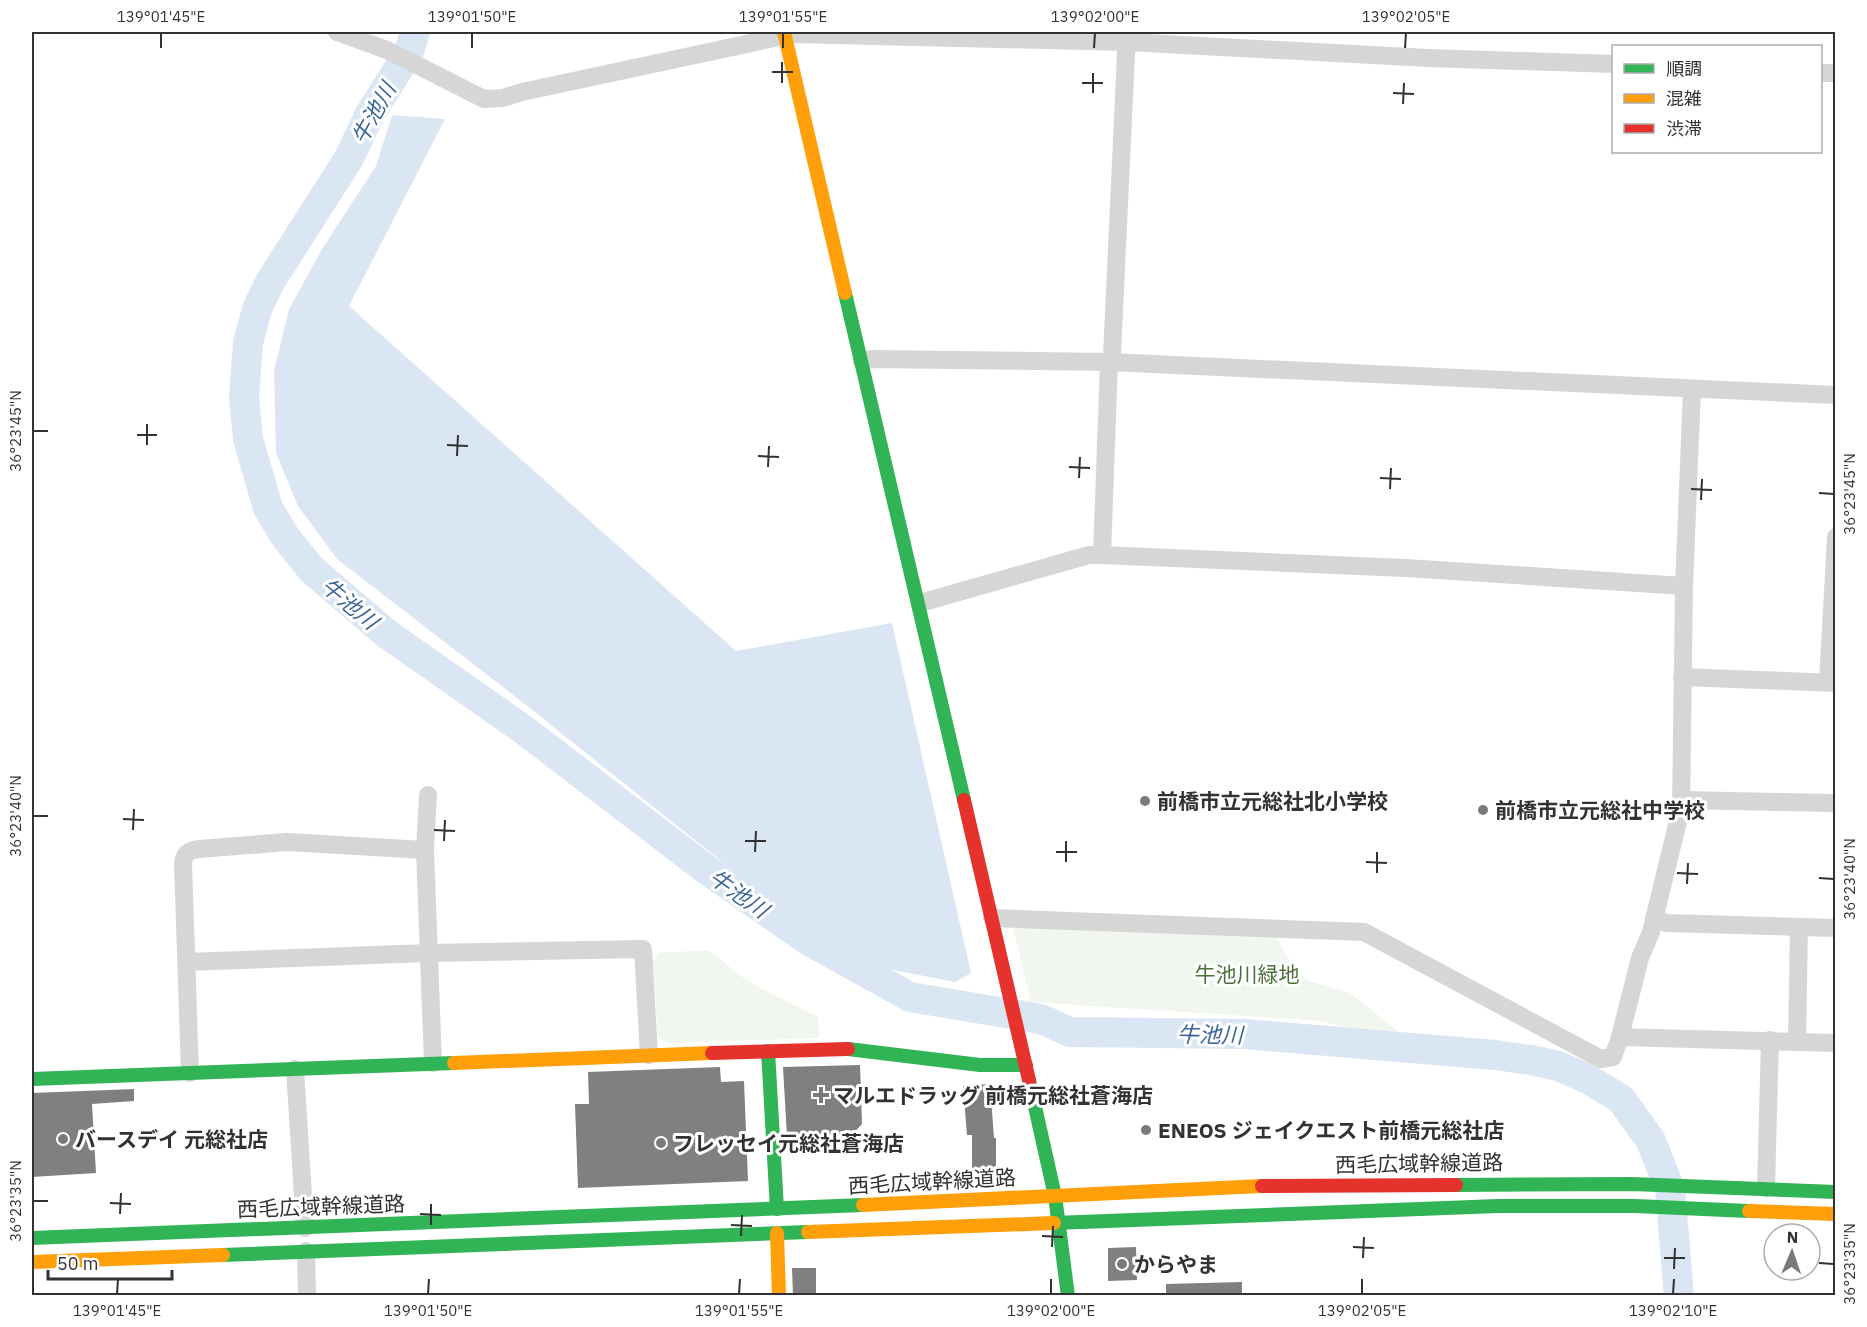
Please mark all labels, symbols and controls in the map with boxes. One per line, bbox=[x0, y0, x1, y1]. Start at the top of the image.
text: 139°01'45"E bbox=[117, 7, 205, 26]
text: 139°01'50"E bbox=[428, 7, 516, 26]
text: 139°01'55"E bbox=[739, 7, 827, 26]
text: 139°02'00"E bbox=[1051, 7, 1139, 26]
text: 139°02'05"E bbox=[1362, 7, 1450, 26]
legend bbox=[1612, 45, 1822, 153]
text: 順調 bbox=[1666, 57, 1702, 80]
water label: 牛池川 bbox=[344, 75, 403, 149]
text: 混雑 bbox=[1666, 87, 1702, 110]
text: 渋滞 bbox=[1666, 117, 1702, 140]
text: 36°23'45"N bbox=[6, 390, 25, 472]
text: 36°23'45"N bbox=[1840, 453, 1859, 535]
water label: 牛池川 bbox=[315, 571, 386, 637]
text: 36°23'40"N bbox=[6, 775, 25, 857]
place label: 前橋市立元総社北小学校 bbox=[1157, 787, 1388, 815]
marker: 前橋市立元総社北小学校 bbox=[1138, 794, 1152, 808]
place label: 前橋市立元総社中学校 bbox=[1495, 796, 1705, 824]
marker: 前橋市立元総社中学校 bbox=[1476, 803, 1490, 817]
text: 36°23'40"N bbox=[1840, 838, 1859, 920]
water label: 牛池川 bbox=[704, 862, 776, 925]
park label: 牛池川緑地 bbox=[1195, 960, 1300, 988]
water label: 牛池川 bbox=[1177, 1019, 1245, 1049]
place label: マルエドラッグ 前橋元総社蒼海店 bbox=[833, 1081, 1153, 1109]
marker: マルエドラッグ 前橋元総社蒼海店 bbox=[814, 1088, 828, 1102]
place label: ENEOS ジェイクエスト前橋元総社店 bbox=[1158, 1116, 1504, 1144]
marker: ENEOS ジェイクエスト前橋元総社店 bbox=[1139, 1123, 1153, 1137]
place label: バースデイ 元総社店 bbox=[75, 1125, 268, 1153]
place label: フレッセイ元総社蒼海店 bbox=[673, 1129, 904, 1157]
marker: バースデイ 元総社店 bbox=[56, 1132, 70, 1146]
marker: フレッセイ元総社蒼海店 bbox=[654, 1136, 668, 1150]
street label: 西毛広域幹線道路 bbox=[1335, 1148, 1503, 1178]
text: 36°23'35"N bbox=[6, 1160, 25, 1242]
street label: 西毛広域幹線道路 bbox=[847, 1163, 1017, 1199]
street label: 西毛広域幹線道路 bbox=[237, 1189, 405, 1223]
north arrow bbox=[1762, 1222, 1822, 1282]
text: 36°23'35"N bbox=[1840, 1223, 1859, 1305]
text: N bbox=[1786, 1227, 1799, 1247]
scale bar bbox=[48, 1243, 172, 1281]
place label: からやま bbox=[1134, 1250, 1218, 1278]
text: 50 m bbox=[57, 1252, 99, 1275]
marker: からやま bbox=[1115, 1257, 1129, 1271]
text: 139°01'45"E bbox=[73, 1301, 161, 1320]
text: 139°01'50"E bbox=[384, 1301, 472, 1320]
text: 139°01'55"E bbox=[695, 1301, 783, 1320]
text: 139°02'00"E bbox=[1007, 1301, 1095, 1320]
text: 139°02'05"E bbox=[1318, 1301, 1406, 1320]
text: 139°02'10"E bbox=[1629, 1301, 1717, 1320]

